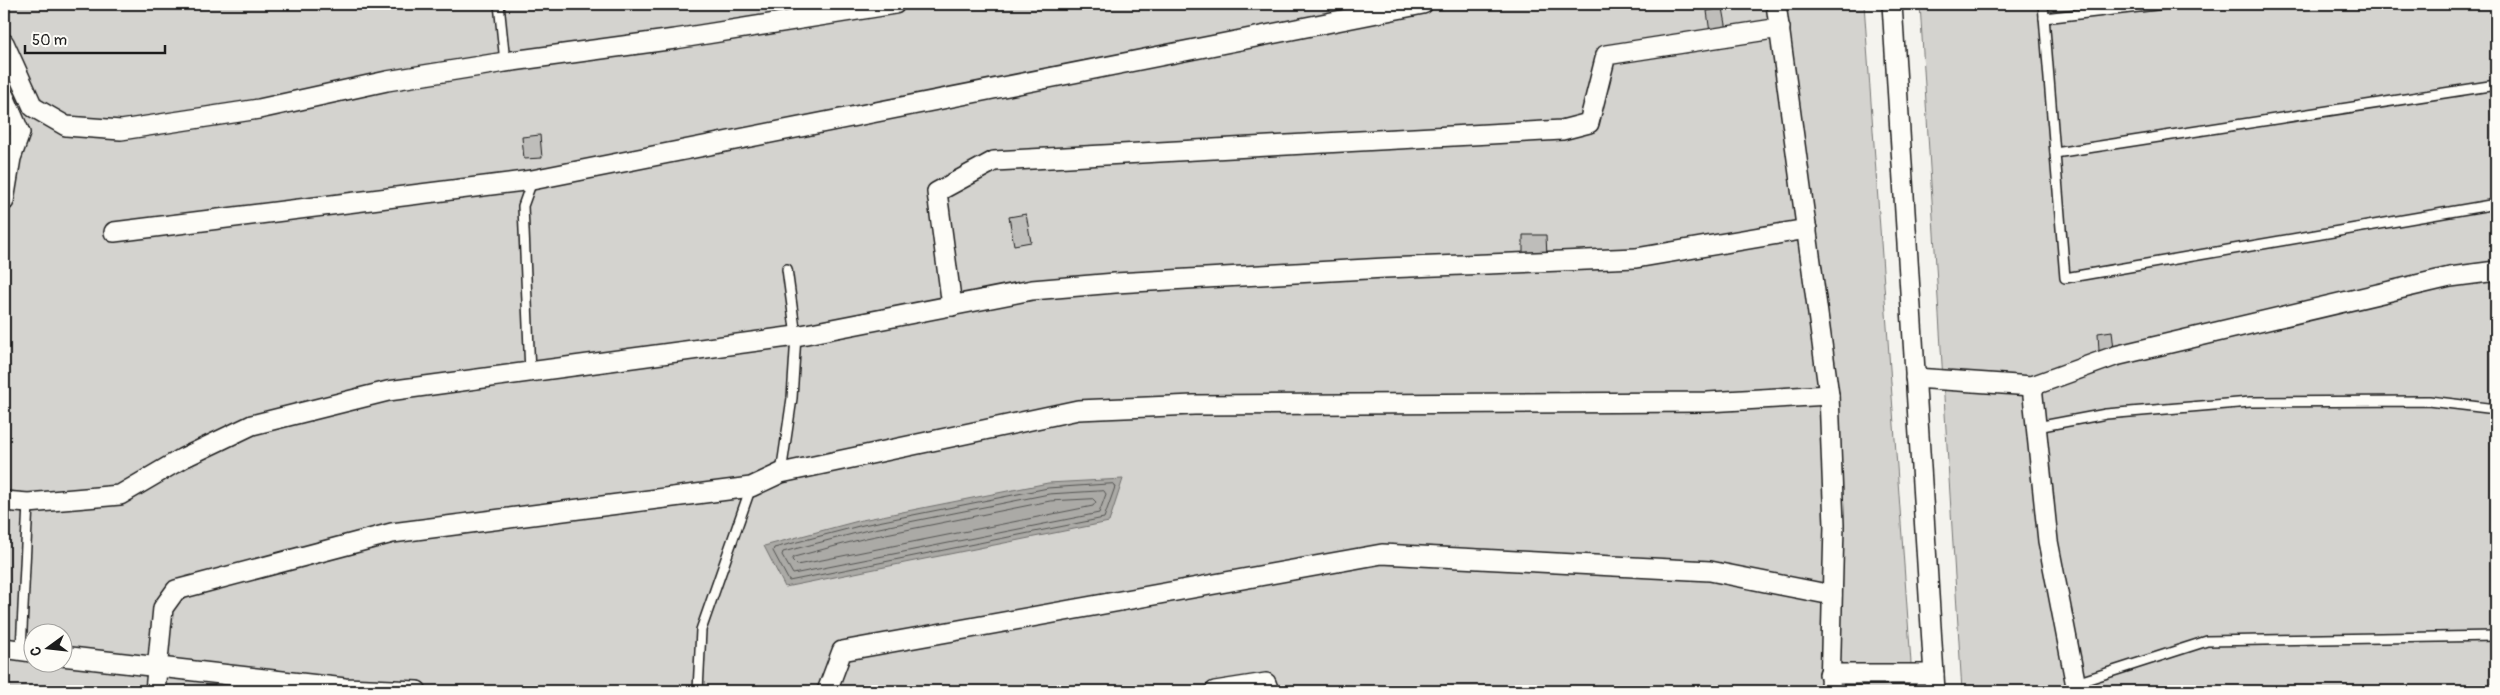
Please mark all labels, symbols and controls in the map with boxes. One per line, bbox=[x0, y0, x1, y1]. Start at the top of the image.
scale bar bbox=[25, 22, 165, 54]
text: 50 m bbox=[32, 31, 67, 50]
north arrow bbox=[22, 622, 72, 672]
text: С bbox=[27, 645, 45, 658]

